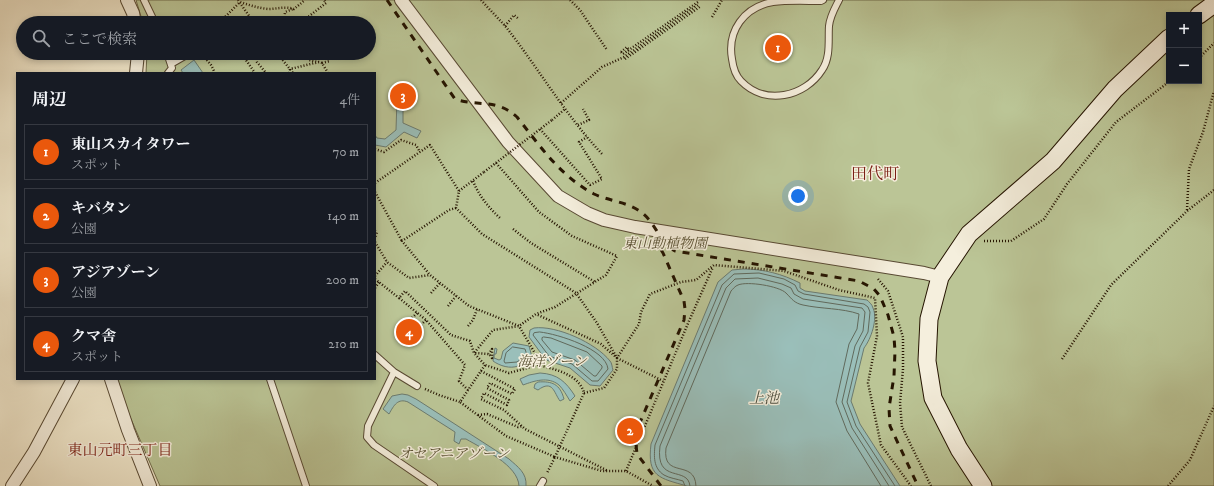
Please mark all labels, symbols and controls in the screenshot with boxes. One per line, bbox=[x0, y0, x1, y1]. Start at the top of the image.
map controls bbox=[1166, 12, 1202, 84]
button: + bbox=[1166, 12, 1202, 48]
search box bbox=[16, 16, 376, 60]
icon: search bbox=[30, 27, 52, 49]
text: ここで検索 bbox=[62, 30, 137, 49]
pin: 1 bbox=[765, 33, 791, 63]
button: − bbox=[1166, 48, 1202, 84]
pin: 3 bbox=[390, 81, 416, 111]
text: 周辺 bbox=[32, 89, 66, 111]
text: 4件 bbox=[340, 92, 360, 108]
text: 東山スカイタワー bbox=[71, 135, 191, 154]
text: 1 bbox=[44, 144, 48, 160]
text: 70 m bbox=[333, 144, 359, 160]
text: スポット bbox=[71, 157, 123, 173]
district label: 田代町 bbox=[851, 164, 899, 184]
your location bbox=[788, 186, 808, 206]
text: キバタン bbox=[71, 199, 131, 218]
text: 2 bbox=[43, 208, 49, 224]
text: 140 m bbox=[327, 208, 359, 224]
text: 公園 bbox=[71, 221, 97, 237]
park label: 東山動植物園 bbox=[623, 235, 709, 253]
text: アジアゾーン bbox=[71, 263, 160, 282]
text: 3 bbox=[44, 272, 48, 288]
text: 200 m bbox=[326, 272, 359, 288]
text: 公園 bbox=[71, 285, 97, 301]
pin: 4 bbox=[396, 317, 422, 347]
text: クマ舎 bbox=[71, 327, 116, 346]
text: 4 bbox=[42, 336, 50, 352]
text: 210 m bbox=[328, 336, 359, 352]
text: スポット bbox=[71, 349, 123, 365]
park label: 海洋ゾーン bbox=[517, 353, 588, 371]
water label: 上池 bbox=[749, 389, 781, 408]
pin: 2 bbox=[617, 416, 643, 446]
district label: 東山元町三丁目 bbox=[67, 441, 173, 460]
park label: オセアニアゾーン bbox=[399, 445, 510, 463]

